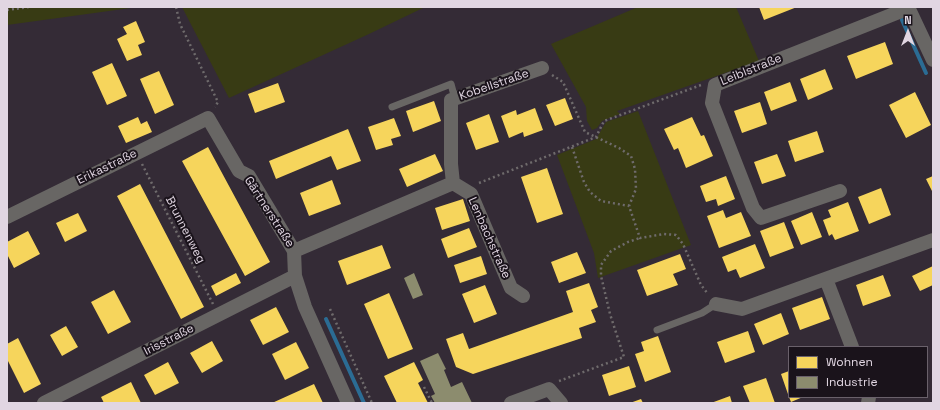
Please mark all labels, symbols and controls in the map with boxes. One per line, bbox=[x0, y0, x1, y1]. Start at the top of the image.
north arrow bbox=[888, 12, 928, 52]
text: N bbox=[904, 13, 912, 27]
street label: Leiblstraße bbox=[718, 51, 784, 89]
street label: Kobellstraße bbox=[457, 66, 531, 104]
street label: Erikastraße bbox=[75, 146, 139, 188]
street label: Gärtnerstraße bbox=[241, 174, 297, 250]
street label: Brunnenweg bbox=[162, 194, 208, 266]
street label: Lenbachstraße bbox=[465, 195, 513, 281]
street label: Irisstraße bbox=[142, 321, 196, 359]
legend bbox=[788, 346, 928, 398]
text: Wohnen bbox=[826, 354, 873, 370]
text: Industrie bbox=[826, 374, 878, 390]

